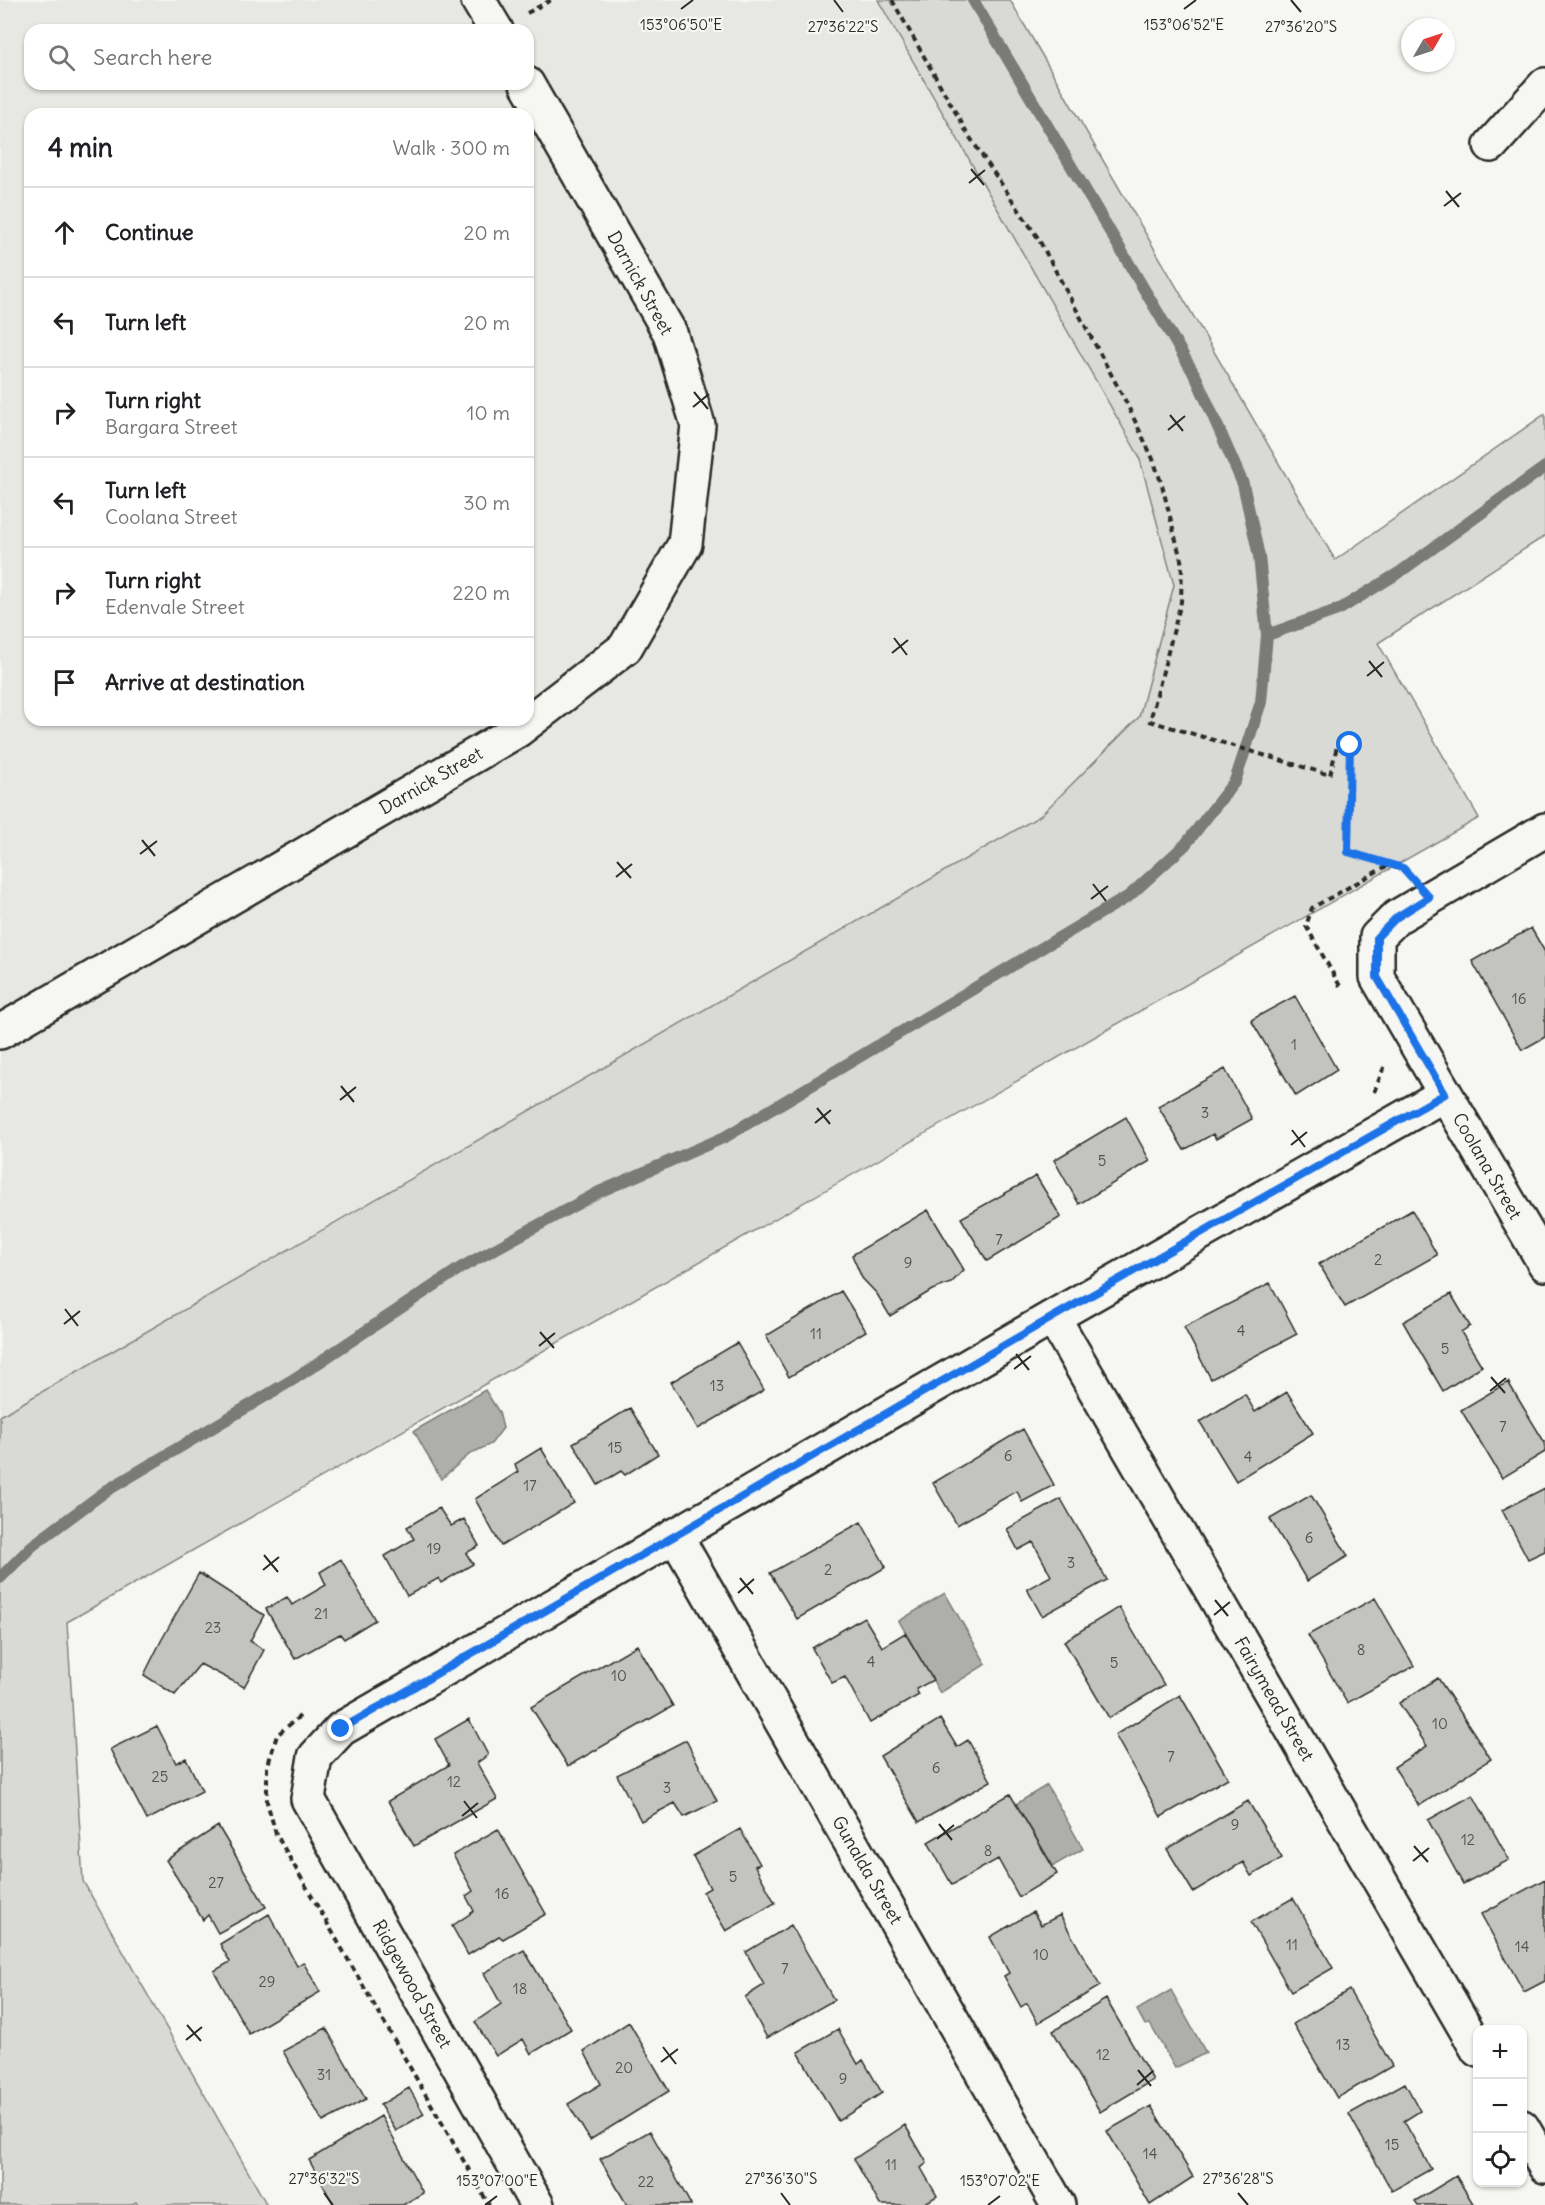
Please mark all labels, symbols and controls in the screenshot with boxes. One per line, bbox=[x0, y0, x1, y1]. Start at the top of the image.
text: 153°06'50"E bbox=[640, 15, 722, 34]
text: 153°06'52"E bbox=[1144, 15, 1224, 34]
text: 27°36'22"S bbox=[808, 17, 878, 36]
text: 27°36'20"S bbox=[1265, 17, 1337, 36]
north arrow bbox=[1401, 18, 1455, 72]
search box bbox=[24, 24, 534, 90]
icon: search bbox=[45, 41, 78, 74]
text: Search here bbox=[93, 43, 212, 71]
text: 4 min bbox=[48, 131, 113, 164]
text: Walk · 300 m bbox=[392, 135, 510, 160]
icon: ahead bbox=[48, 216, 81, 249]
text: Continue bbox=[105, 218, 194, 246]
text: 20 m bbox=[464, 220, 510, 245]
street label: Darnick Street bbox=[602, 227, 678, 339]
icon: left bbox=[48, 306, 81, 339]
text: Turn left bbox=[105, 308, 186, 336]
text: 20 m bbox=[464, 310, 510, 335]
text: Turn right bbox=[105, 386, 201, 414]
icon: right bbox=[48, 396, 81, 429]
text: 10 m bbox=[467, 400, 510, 425]
text: Bargara Street bbox=[105, 414, 238, 439]
text: Turn left bbox=[105, 476, 186, 504]
icon: left bbox=[48, 486, 81, 519]
text: 30 m bbox=[463, 490, 510, 515]
text: Coolana Street bbox=[105, 504, 237, 529]
text: Turn right bbox=[105, 566, 201, 594]
icon: right bbox=[48, 576, 81, 609]
text: 220 m bbox=[453, 580, 510, 605]
text: Edenvale Street bbox=[105, 594, 245, 619]
icon: arrive bbox=[48, 666, 81, 699]
text: Arrive at destination bbox=[105, 668, 305, 696]
route start bbox=[1336, 731, 1362, 757]
street label: Darnick Street bbox=[375, 742, 487, 819]
house number: 16 bbox=[1512, 989, 1526, 1008]
house number: 1 bbox=[1291, 1035, 1297, 1054]
house number: 3 bbox=[1201, 1103, 1209, 1122]
street label: Coolana Street bbox=[1448, 1108, 1527, 1223]
house number: 5 bbox=[1098, 1151, 1106, 1170]
house number: 7 bbox=[995, 1230, 1003, 1249]
house number: 2 bbox=[1374, 1250, 1382, 1269]
house number: 9 bbox=[904, 1253, 912, 1272]
house number: 4 bbox=[1237, 1321, 1246, 1340]
house number: 11 bbox=[810, 1324, 822, 1343]
house number: 5 bbox=[1441, 1339, 1449, 1358]
house number: 13 bbox=[710, 1376, 724, 1395]
house number: 7 bbox=[1499, 1417, 1507, 1436]
house number: 15 bbox=[608, 1438, 622, 1457]
house number: 6 bbox=[1004, 1446, 1012, 1465]
house number: 4 bbox=[1244, 1447, 1253, 1466]
house number: 17 bbox=[523, 1476, 537, 1495]
house number: 6 bbox=[1305, 1528, 1313, 1547]
house number: 19 bbox=[427, 1539, 441, 1558]
house number: 3 bbox=[1067, 1553, 1075, 1572]
house number: 2 bbox=[824, 1560, 832, 1579]
house number: 21 bbox=[314, 1604, 328, 1623]
house number: 23 bbox=[205, 1618, 221, 1637]
street label: Fairymead Street bbox=[1230, 1632, 1319, 1765]
house number: 8 bbox=[1357, 1640, 1365, 1659]
house number: 4 bbox=[867, 1652, 876, 1671]
house number: 5 bbox=[1110, 1653, 1118, 1672]
house number: 10 bbox=[611, 1666, 627, 1685]
house number: 10 bbox=[1432, 1714, 1448, 1733]
route end bbox=[327, 1715, 353, 1741]
house number: 7 bbox=[1167, 1747, 1175, 1766]
house number: 6 bbox=[932, 1758, 940, 1777]
house number: 25 bbox=[152, 1767, 168, 1786]
house number: 12 bbox=[447, 1772, 461, 1791]
house number: 3 bbox=[663, 1778, 671, 1797]
street label: Gunalda Street bbox=[827, 1811, 908, 1928]
house number: 9 bbox=[1231, 1815, 1239, 1834]
house number: 12 bbox=[1461, 1830, 1475, 1849]
house number: 8 bbox=[984, 1841, 992, 1860]
house number: 5 bbox=[729, 1867, 737, 1886]
house number: 27 bbox=[208, 1873, 224, 1892]
house number: 16 bbox=[495, 1884, 509, 1903]
street label: Ridgewood Street bbox=[368, 1916, 457, 2052]
house number: 11 bbox=[1286, 1935, 1298, 1954]
house number: 14 bbox=[1515, 1937, 1530, 1956]
house number: 10 bbox=[1033, 1945, 1049, 1964]
house number: 7 bbox=[781, 1959, 789, 1978]
house number: 29 bbox=[259, 1972, 275, 1991]
house number: 18 bbox=[513, 1979, 527, 1998]
map controls bbox=[1473, 2025, 1527, 2187]
button: + bbox=[1473, 2025, 1527, 2079]
house number: 13 bbox=[1336, 2035, 1350, 2054]
house number: 12 bbox=[1096, 2045, 1110, 2064]
house number: 20 bbox=[615, 2058, 633, 2077]
house number: 31 bbox=[317, 2065, 331, 2084]
house number: 9 bbox=[839, 2069, 847, 2088]
button: − bbox=[1473, 2079, 1527, 2133]
button: locate bbox=[1473, 2133, 1527, 2187]
house number: 15 bbox=[1385, 2135, 1399, 2154]
house number: 14 bbox=[1143, 2144, 1158, 2163]
house number: 11 bbox=[885, 2155, 897, 2174]
text: 27°36'32"S bbox=[289, 2169, 359, 2188]
text: 27°36'30"S bbox=[745, 2169, 817, 2188]
text: 27°36'28"S bbox=[1203, 2169, 1273, 2188]
text: 153°07'00"E bbox=[456, 2171, 538, 2190]
text: 153°07'02"E bbox=[960, 2171, 1040, 2190]
house number: 22 bbox=[638, 2172, 654, 2191]

